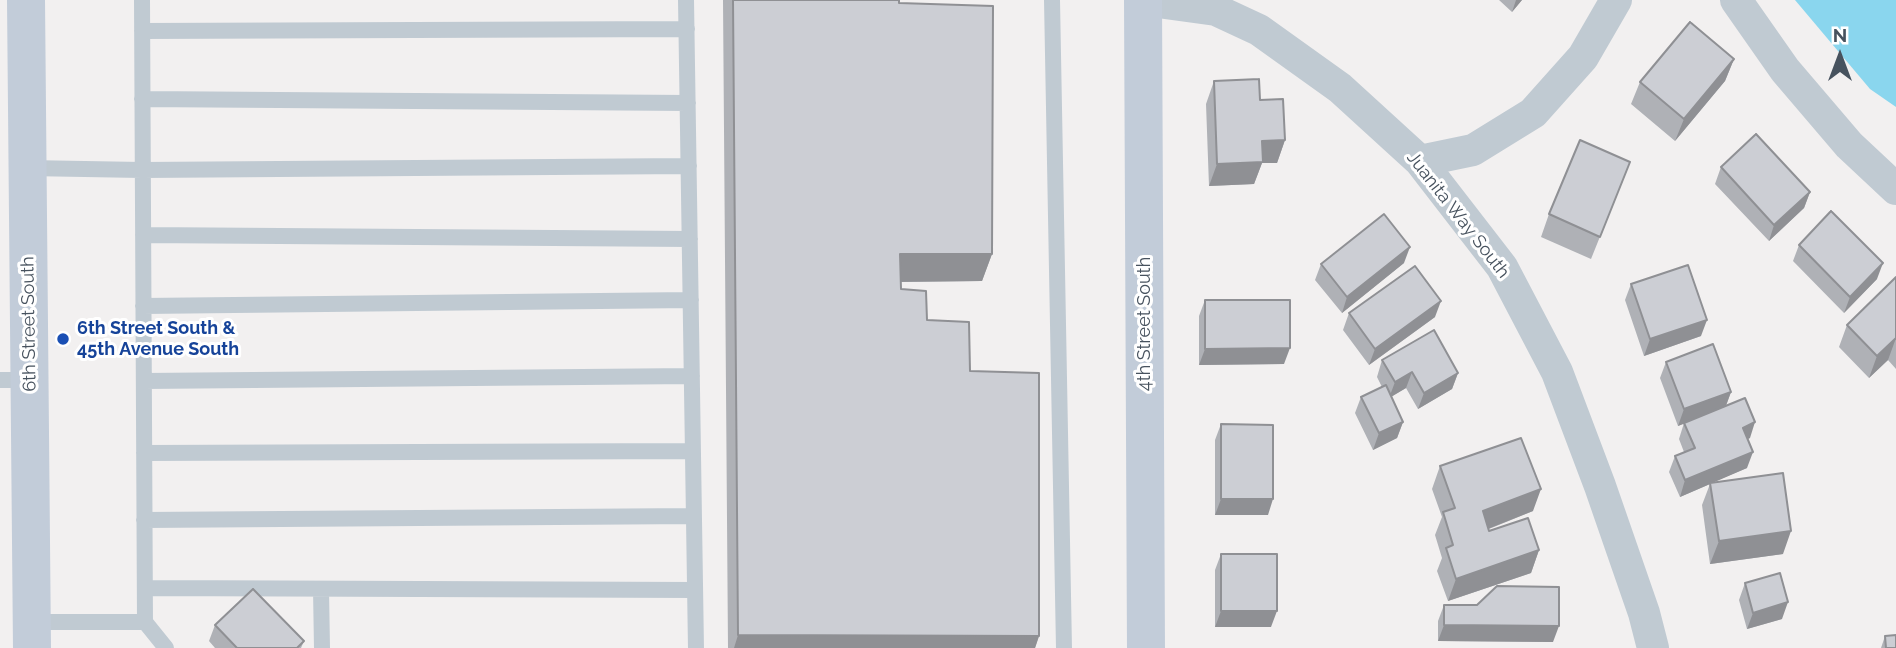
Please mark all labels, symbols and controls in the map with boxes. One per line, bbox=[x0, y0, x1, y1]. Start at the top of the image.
north arrow bbox=[1805, 21, 1875, 91]
text: N bbox=[1833, 24, 1847, 46]
street label: Juanita Way South bbox=[1402, 147, 1514, 283]
street label: 6th Street South bbox=[17, 256, 41, 392]
street label: 4th Street South bbox=[1134, 257, 1156, 391]
place label: 6th Street South & 45th Avenue South bbox=[77, 318, 239, 360]
marker: 6th Street South & 45th Avenue South bbox=[55, 331, 71, 347]

